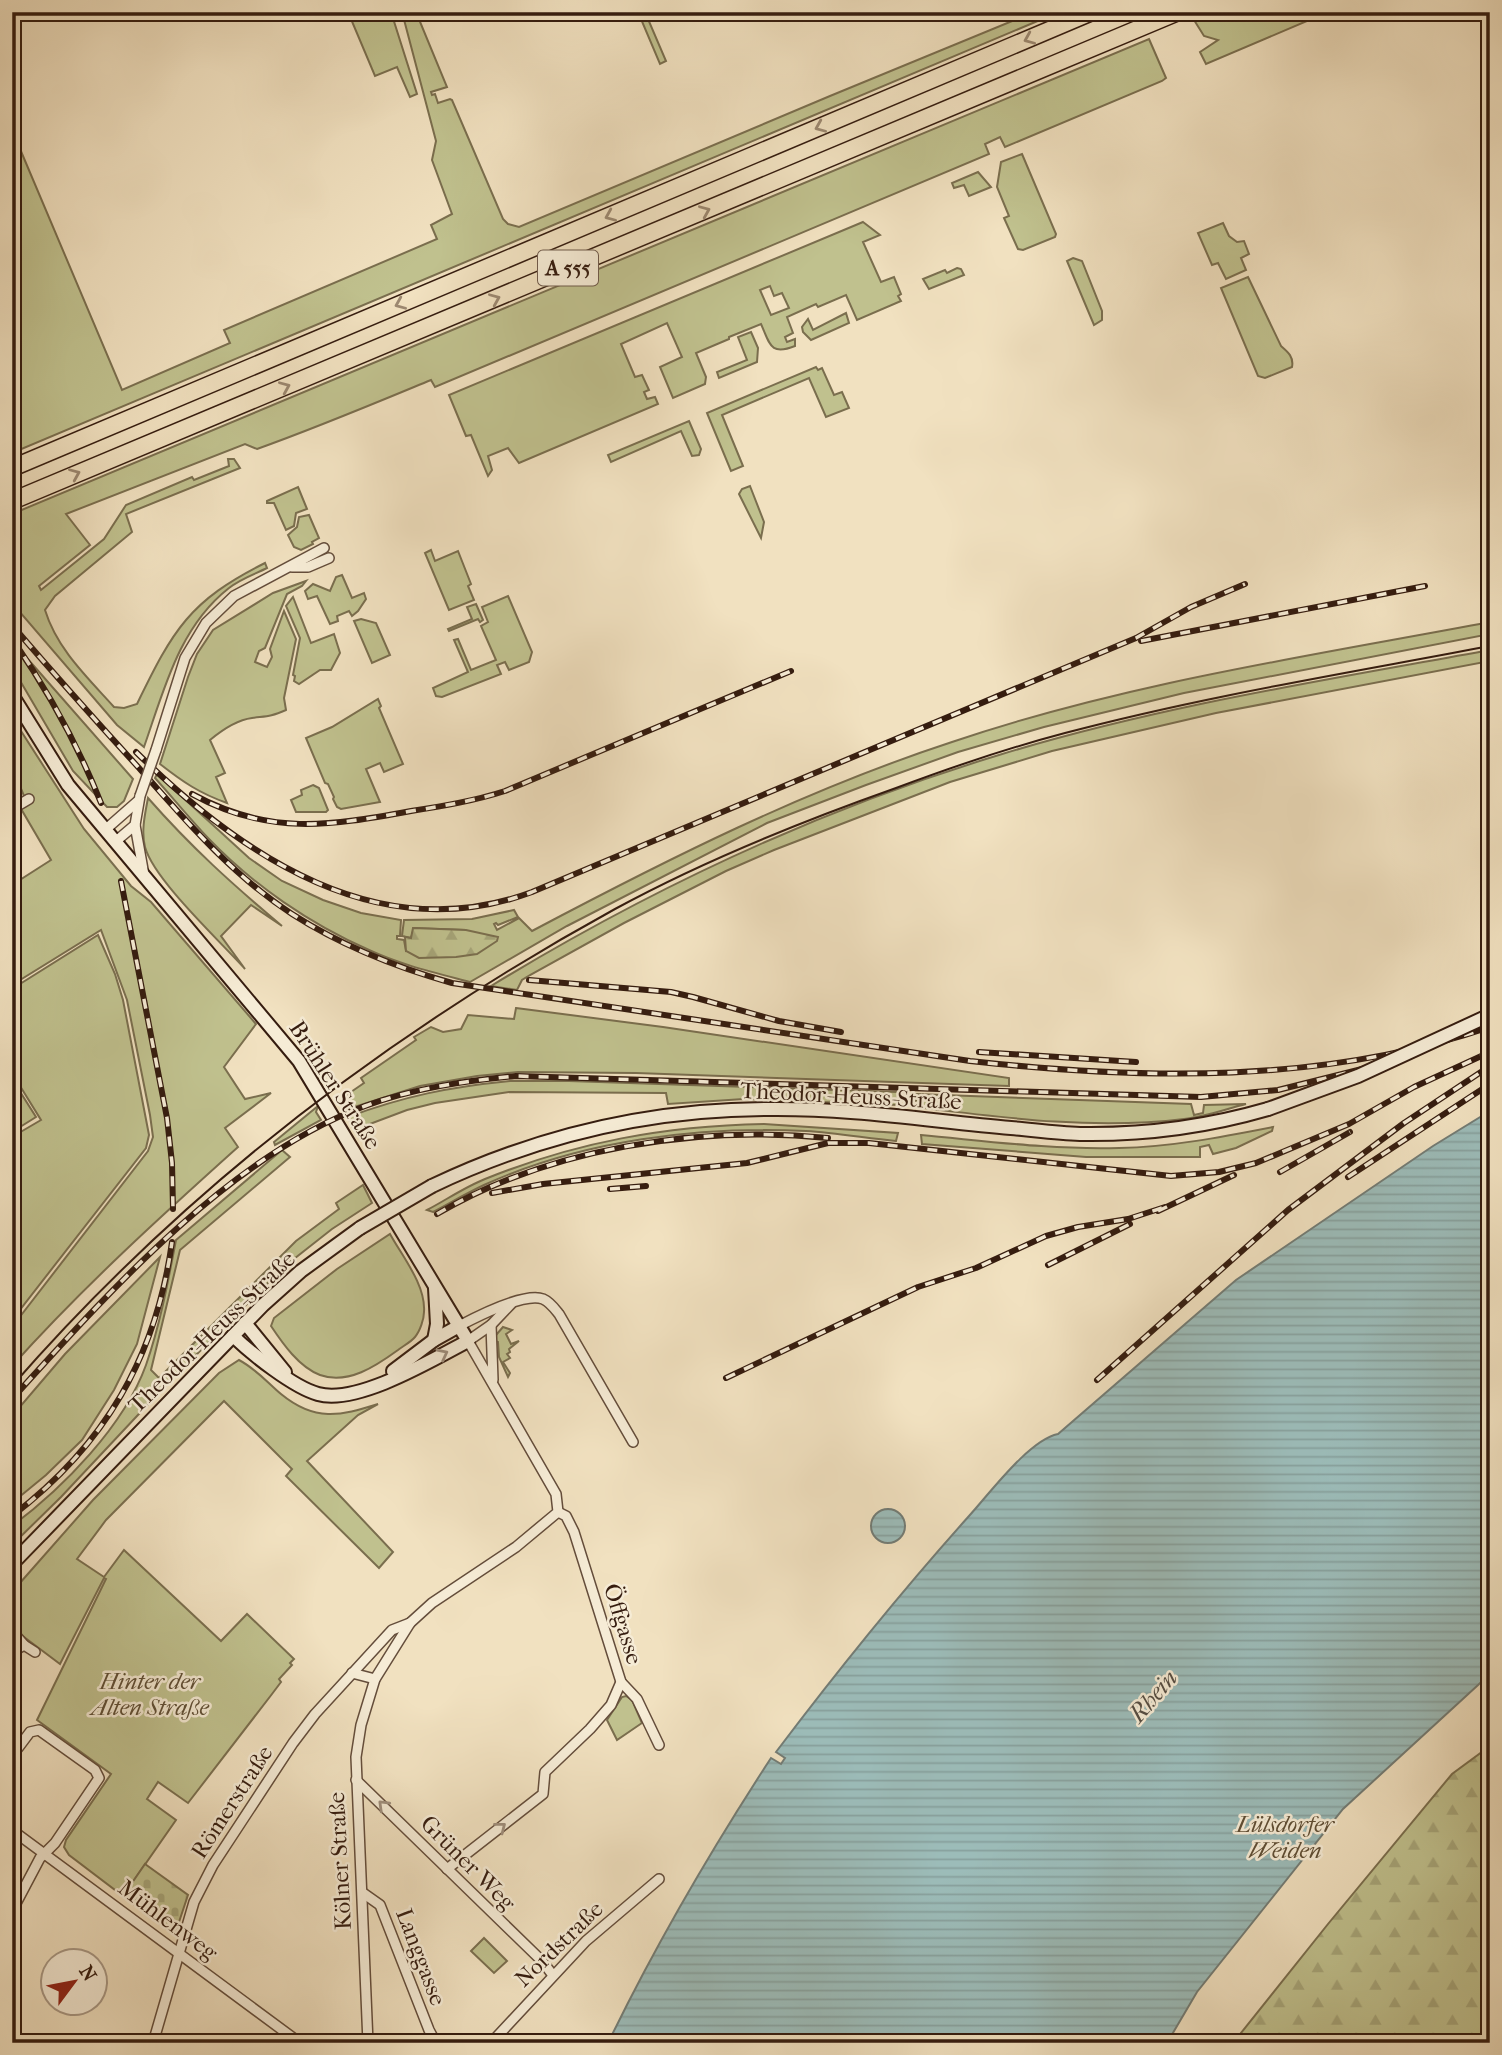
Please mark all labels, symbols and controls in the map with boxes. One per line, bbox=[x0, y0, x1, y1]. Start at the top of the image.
one-way arrow bbox=[1024, 31, 1036, 45]
one-way arrow bbox=[814, 119, 827, 133]
one-way arrow bbox=[697, 205, 710, 219]
one-way arrow bbox=[605, 207, 617, 221]
road number: A 555 bbox=[538, 250, 598, 286]
one-way arrow bbox=[488, 293, 500, 307]
one-way arrow bbox=[395, 296, 408, 310]
one-way arrow bbox=[278, 381, 290, 395]
one-way arrow bbox=[69, 469, 81, 483]
street label: Brühler Straße bbox=[284, 1016, 386, 1154]
street label: Theodor-Heuss-Straße bbox=[740, 1077, 962, 1115]
street label: Theodor-Heuss-Straße bbox=[123, 1245, 301, 1419]
one-way arrow bbox=[436, 1348, 448, 1362]
street label: Öffgasse bbox=[598, 1580, 648, 1668]
water label: Rhein bbox=[1122, 1664, 1183, 1729]
park label: Hinter der Alten Straße bbox=[88, 1668, 209, 1721]
street label: Römerstraße bbox=[185, 1740, 279, 1864]
street label: Kölner Straße bbox=[323, 1791, 357, 1931]
one-way arrow bbox=[378, 1801, 391, 1814]
street label: Grüner Weg bbox=[415, 1810, 522, 1917]
park label: Lülsdorfer Weiden bbox=[1234, 1811, 1335, 1864]
one-way arrow bbox=[494, 1822, 506, 1835]
street label: Mühlenweg bbox=[113, 1874, 224, 1967]
street label: Nordstraße bbox=[509, 1896, 609, 1992]
street label: Langgasse bbox=[390, 1905, 452, 2009]
north arrow bbox=[38, 1946, 108, 2016]
text: N bbox=[74, 1962, 101, 1986]

